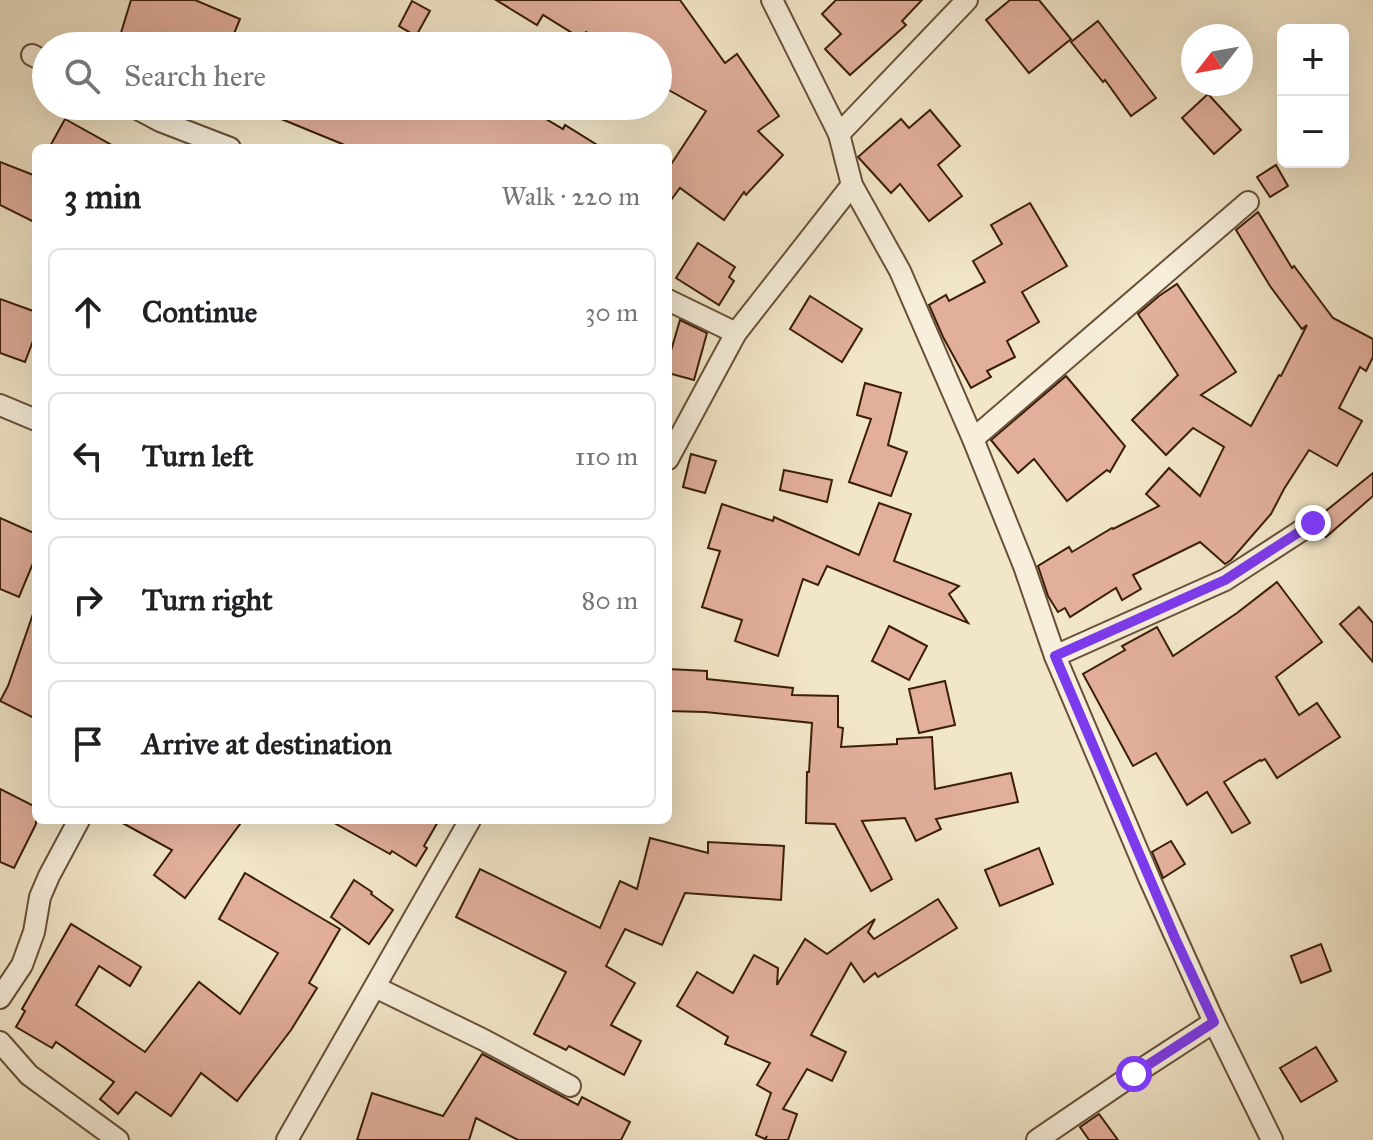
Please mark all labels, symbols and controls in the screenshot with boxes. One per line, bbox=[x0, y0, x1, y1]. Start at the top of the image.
north arrow bbox=[1181, 24, 1253, 96]
map controls bbox=[1277, 24, 1349, 168]
button: + bbox=[1277, 24, 1349, 96]
search box bbox=[32, 32, 672, 120]
icon: search bbox=[60, 54, 104, 98]
text: Search here bbox=[124, 58, 266, 94]
button: − bbox=[1277, 96, 1349, 168]
text: 3 min bbox=[64, 176, 141, 217]
text: Walk · 220 m bbox=[501, 180, 640, 212]
icon: ahead bbox=[66, 290, 110, 334]
text: Continue bbox=[142, 294, 257, 330]
text: 30 m bbox=[585, 296, 638, 328]
icon: left bbox=[66, 434, 110, 478]
text: Turn left bbox=[142, 438, 253, 474]
text: 110 m bbox=[575, 440, 638, 472]
route end bbox=[1295, 505, 1331, 541]
icon: right bbox=[66, 578, 110, 622]
text: Turn right bbox=[142, 582, 273, 618]
text: 80 m bbox=[582, 584, 638, 616]
icon: arrive bbox=[66, 722, 110, 766]
text: Arrive at destination bbox=[142, 726, 392, 762]
route start bbox=[1116, 1056, 1152, 1092]

